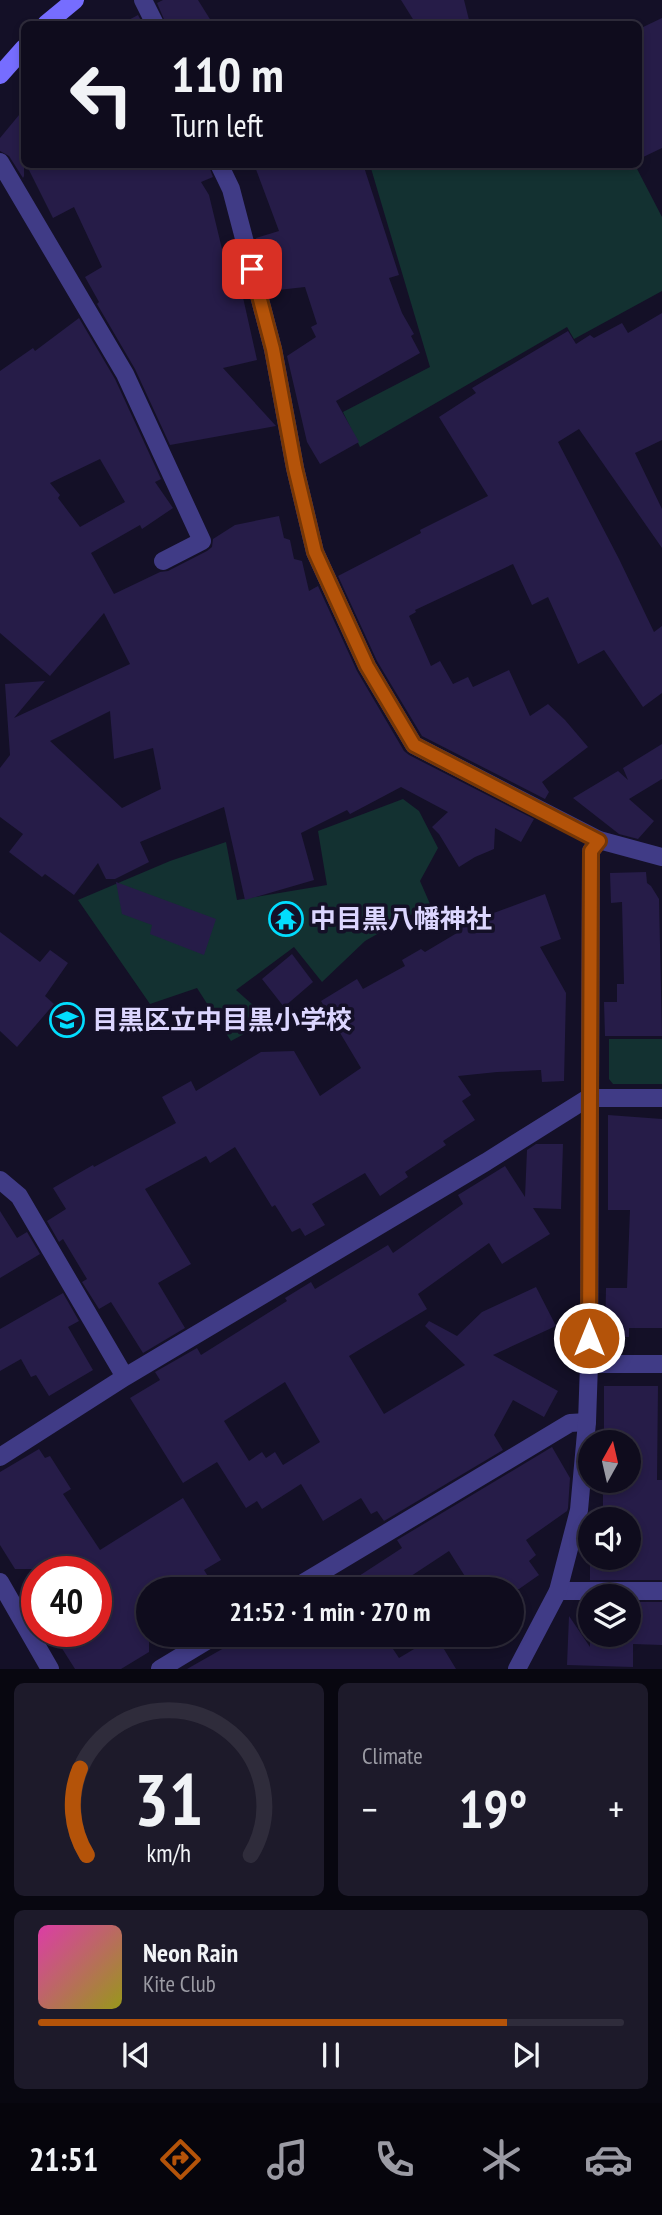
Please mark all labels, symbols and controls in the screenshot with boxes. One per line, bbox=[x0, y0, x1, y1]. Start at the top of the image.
text: 110 m bbox=[171, 42, 284, 106]
icon: left bbox=[56, 49, 147, 140]
text: Turn left bbox=[171, 104, 263, 146]
pin bbox=[222, 239, 282, 299]
icon: arrive bbox=[233, 250, 271, 288]
temple icon: 中目黒八幡神社 bbox=[267, 900, 305, 938]
place label: 中目黒八幡神社 bbox=[310, 902, 492, 935]
school or university icon: 目黒区立中目黒小学校 bbox=[48, 1001, 86, 1039]
place label: 目黒区立中目黒小学校 bbox=[92, 1003, 352, 1036]
position arrow bbox=[552, 1301, 626, 1375]
north arrow bbox=[578, 1430, 640, 1493]
map controls bbox=[578, 1430, 641, 1647]
button: sound bbox=[578, 1507, 641, 1570]
speed limit sign: 40 bbox=[21, 1556, 112, 1647]
button: layers bbox=[578, 1584, 641, 1647]
text: 21:52 · 1 min · 270 m bbox=[230, 1595, 430, 1628]
text: Climate bbox=[362, 1741, 423, 1770]
text: 31 bbox=[134, 1752, 204, 1846]
text: 19° bbox=[459, 1775, 527, 1842]
text: − bbox=[362, 1784, 378, 1833]
text: + bbox=[608, 1784, 624, 1833]
text: km/h bbox=[147, 1837, 191, 1869]
text: Neon Rain bbox=[143, 1936, 238, 1969]
text: Kite Club bbox=[143, 1969, 216, 1998]
icon: previous bbox=[117, 2036, 155, 2074]
icon: pause bbox=[312, 2036, 350, 2074]
icon: next bbox=[507, 2036, 545, 2074]
icon: directions bbox=[156, 2135, 205, 2184]
icon: music bbox=[263, 2135, 312, 2184]
icon: phone bbox=[370, 2135, 419, 2184]
icon: climate bbox=[477, 2135, 526, 2184]
icon: car bbox=[584, 2135, 633, 2184]
text: 21:51 bbox=[29, 2138, 98, 2180]

